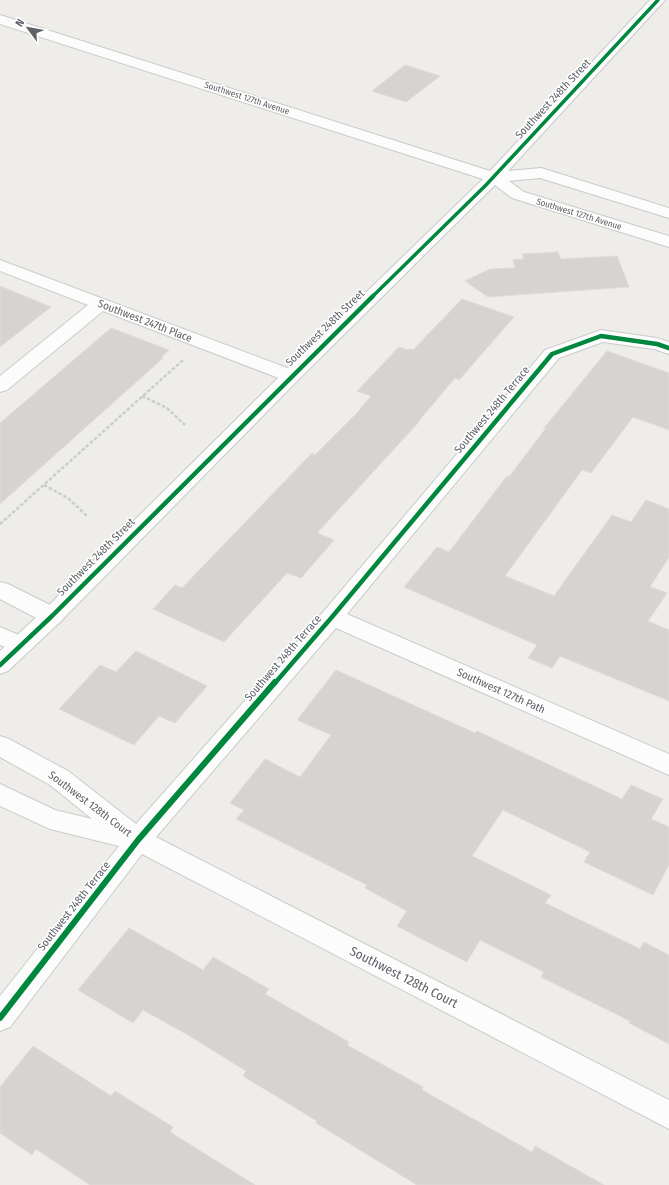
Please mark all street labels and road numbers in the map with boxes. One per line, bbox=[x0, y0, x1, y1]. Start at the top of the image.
street label: Southwest 248th Street bbox=[513, 56, 594, 142]
street label: Southwest 127th Avenue bbox=[203, 80, 291, 117]
street label: Southwest 127th Avenue bbox=[535, 196, 623, 232]
street label: Southwest 248th Street bbox=[283, 287, 367, 369]
street label: Southwest 247th Place bbox=[96, 297, 194, 345]
street label: Southwest 248th Terrace bbox=[452, 364, 532, 456]
street label: Southwest 248th Street bbox=[54, 515, 138, 599]
street label: Southwest 248th Terrace bbox=[242, 612, 324, 704]
street label: Southwest 127th Path bbox=[455, 666, 547, 716]
street label: Southwest 128th Court bbox=[46, 768, 135, 840]
street label: Southwest 248th Terrace bbox=[35, 859, 113, 953]
street label: Southwest 128th Court bbox=[347, 943, 461, 1011]

